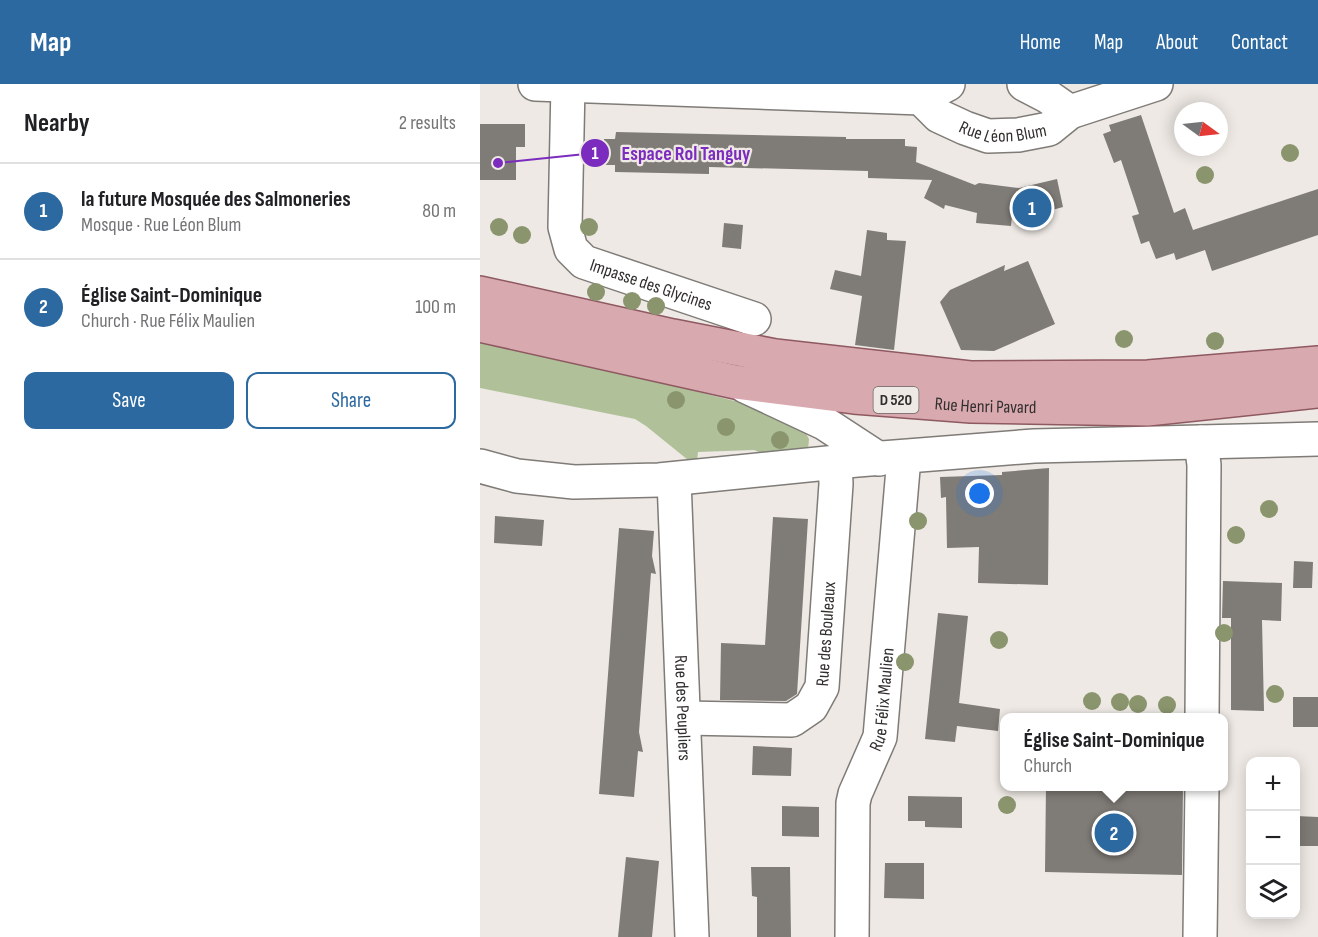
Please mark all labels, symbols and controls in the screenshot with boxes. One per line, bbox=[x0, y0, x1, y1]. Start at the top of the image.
text: Map bbox=[30, 26, 71, 59]
text: Home bbox=[1020, 30, 1061, 55]
text: Map bbox=[1094, 30, 1123, 55]
text: About bbox=[1156, 30, 1198, 55]
text: Contact bbox=[1231, 30, 1288, 55]
north arrow bbox=[1174, 102, 1228, 156]
text: Nearby bbox=[24, 108, 90, 139]
text: 2 results bbox=[399, 111, 456, 135]
street label: Rue Léon Blum bbox=[956, 116, 1048, 147]
callout: Espace Rol Tanguy bbox=[580, 134, 763, 172]
text: Espace Rol Tanguy bbox=[622, 142, 751, 166]
text: 1 bbox=[591, 143, 599, 164]
text: la future Mosquée des Salmoneries bbox=[81, 186, 351, 213]
pin: 1 bbox=[1012, 186, 1052, 230]
text: 1 bbox=[40, 199, 47, 223]
text: 80 m bbox=[422, 199, 456, 223]
text: Mosque · Rue Léon Blum bbox=[81, 213, 241, 237]
street label: Impasse des Glycines bbox=[587, 254, 715, 315]
text: Église Saint-Dominique bbox=[81, 282, 262, 309]
text: 2 bbox=[39, 295, 48, 319]
text: 100 m bbox=[415, 295, 456, 319]
text: Church · Rue Félix Maulien bbox=[81, 309, 255, 333]
button: Save bbox=[24, 372, 234, 429]
button: Share bbox=[246, 372, 456, 429]
road number: D 520 bbox=[874, 387, 918, 413]
street label: Rue Henri Pavard bbox=[934, 393, 1036, 418]
your location bbox=[965, 479, 994, 508]
street label: Rue des Bouleaux bbox=[812, 581, 840, 687]
street label: Rue Félix Maulien bbox=[865, 647, 898, 754]
street label: Rue des Peupliers bbox=[670, 655, 696, 761]
popup bbox=[1000, 713, 1228, 791]
text: Église Saint-Dominique bbox=[1023, 727, 1205, 754]
text: Church bbox=[1023, 754, 1072, 778]
map controls bbox=[1246, 757, 1300, 919]
button: + bbox=[1246, 757, 1300, 811]
pin: 2 bbox=[1094, 810, 1134, 855]
button: − bbox=[1246, 811, 1300, 865]
button: layers bbox=[1246, 865, 1300, 919]

